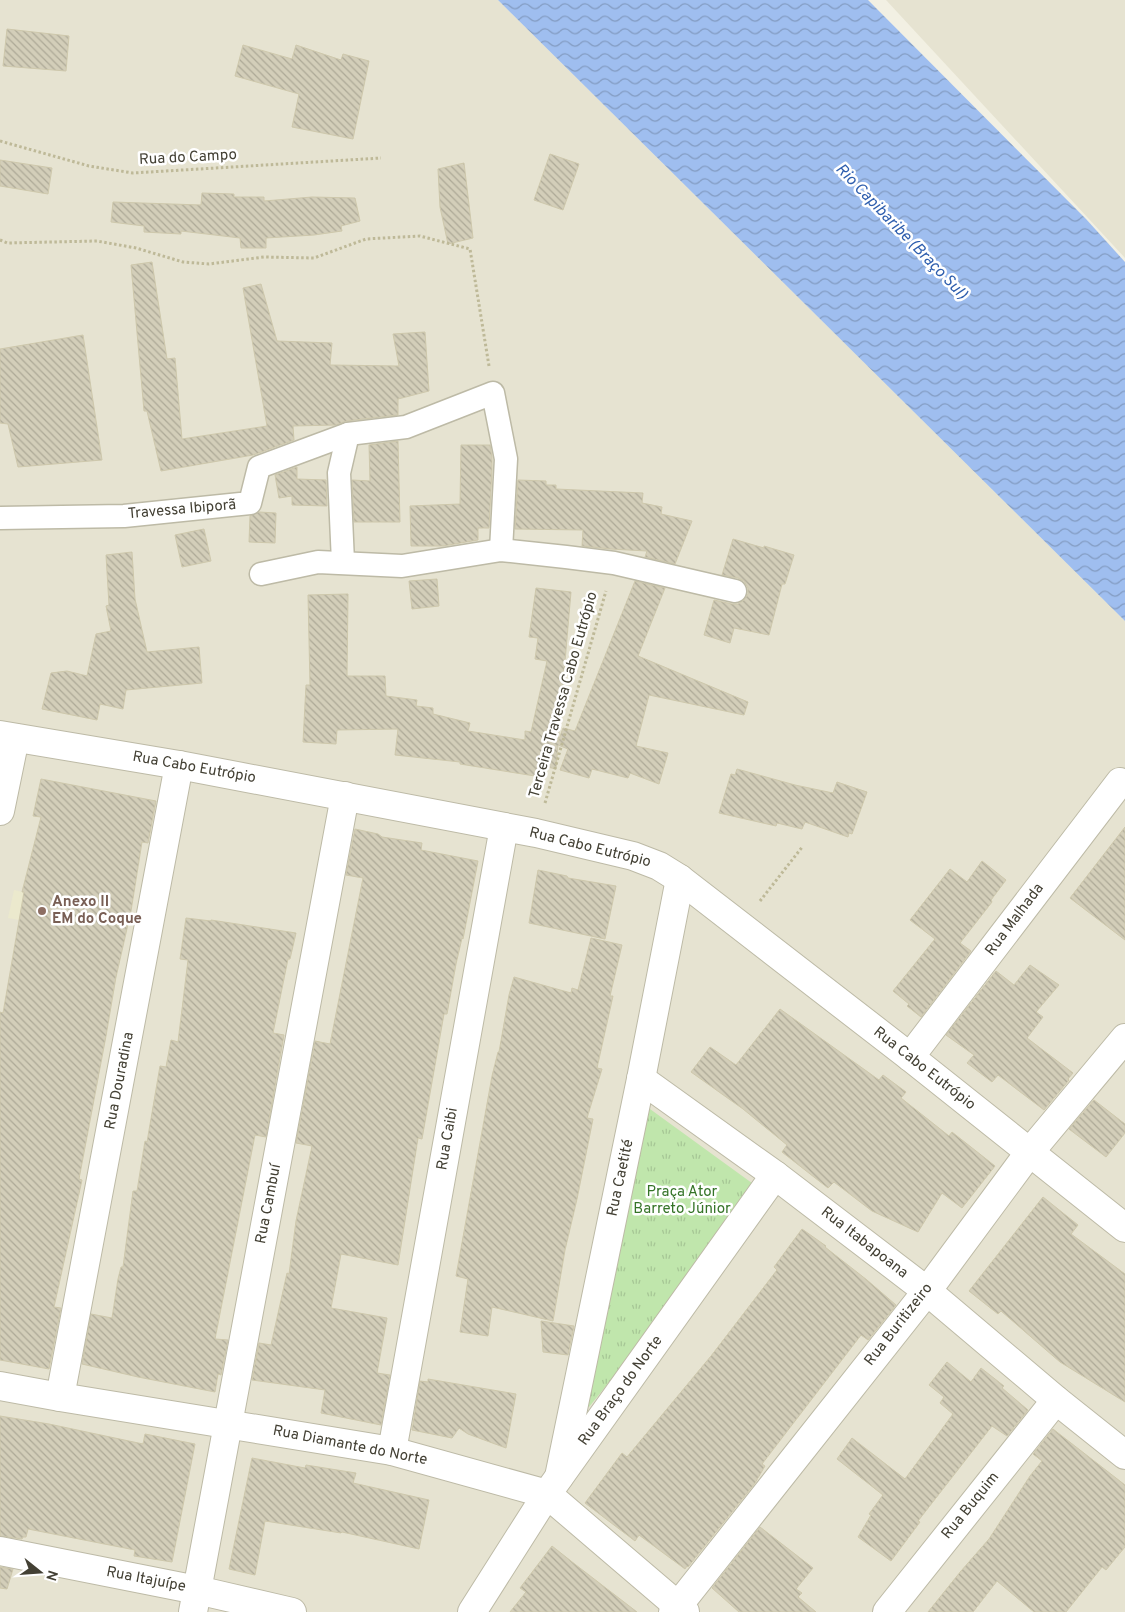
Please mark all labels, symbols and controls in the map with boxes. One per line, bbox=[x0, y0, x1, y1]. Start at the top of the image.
street label: Rua do Campo bbox=[139, 146, 237, 170]
water label: Rio Capibaribe (Braço Sul) bbox=[831, 160, 972, 305]
street label: Travessa Ibiporã bbox=[127, 496, 237, 524]
street label: Terceira Travessa Cabo Eutrópio bbox=[525, 590, 603, 800]
street label: Rua Cabo Eutrópio bbox=[131, 748, 257, 788]
street label: Rua Cabo Eutrópio bbox=[527, 824, 653, 872]
street label: Rua Malhada bbox=[982, 880, 1048, 960]
place label: Anexo II EM do Coque bbox=[52, 893, 142, 929]
marker: Anexo II EM do Coque bbox=[36, 905, 48, 917]
street label: Rua Cabo Eutrópio bbox=[869, 1023, 979, 1115]
street label: Rua Douradina bbox=[101, 1031, 139, 1131]
street label: Rua Caibi bbox=[433, 1106, 463, 1172]
street label: Rua Caetité bbox=[604, 1138, 638, 1218]
street label: Rua Cambuí bbox=[252, 1161, 286, 1246]
park label: Praça Ator Barreto Júnior bbox=[633, 1183, 731, 1219]
street label: Rua Itabapoana bbox=[816, 1203, 912, 1283]
street label: Rua Buritizeiro bbox=[861, 1280, 937, 1370]
street label: Rua Braço do Norte bbox=[575, 1332, 667, 1450]
street label: Rua Diamante do Norte bbox=[271, 1422, 429, 1470]
street label: Rua Buquim bbox=[938, 1468, 1004, 1544]
north arrow bbox=[15, 1547, 65, 1597]
street label: Rua Itajuípe bbox=[105, 1563, 187, 1597]
text: N bbox=[41, 1568, 61, 1583]

